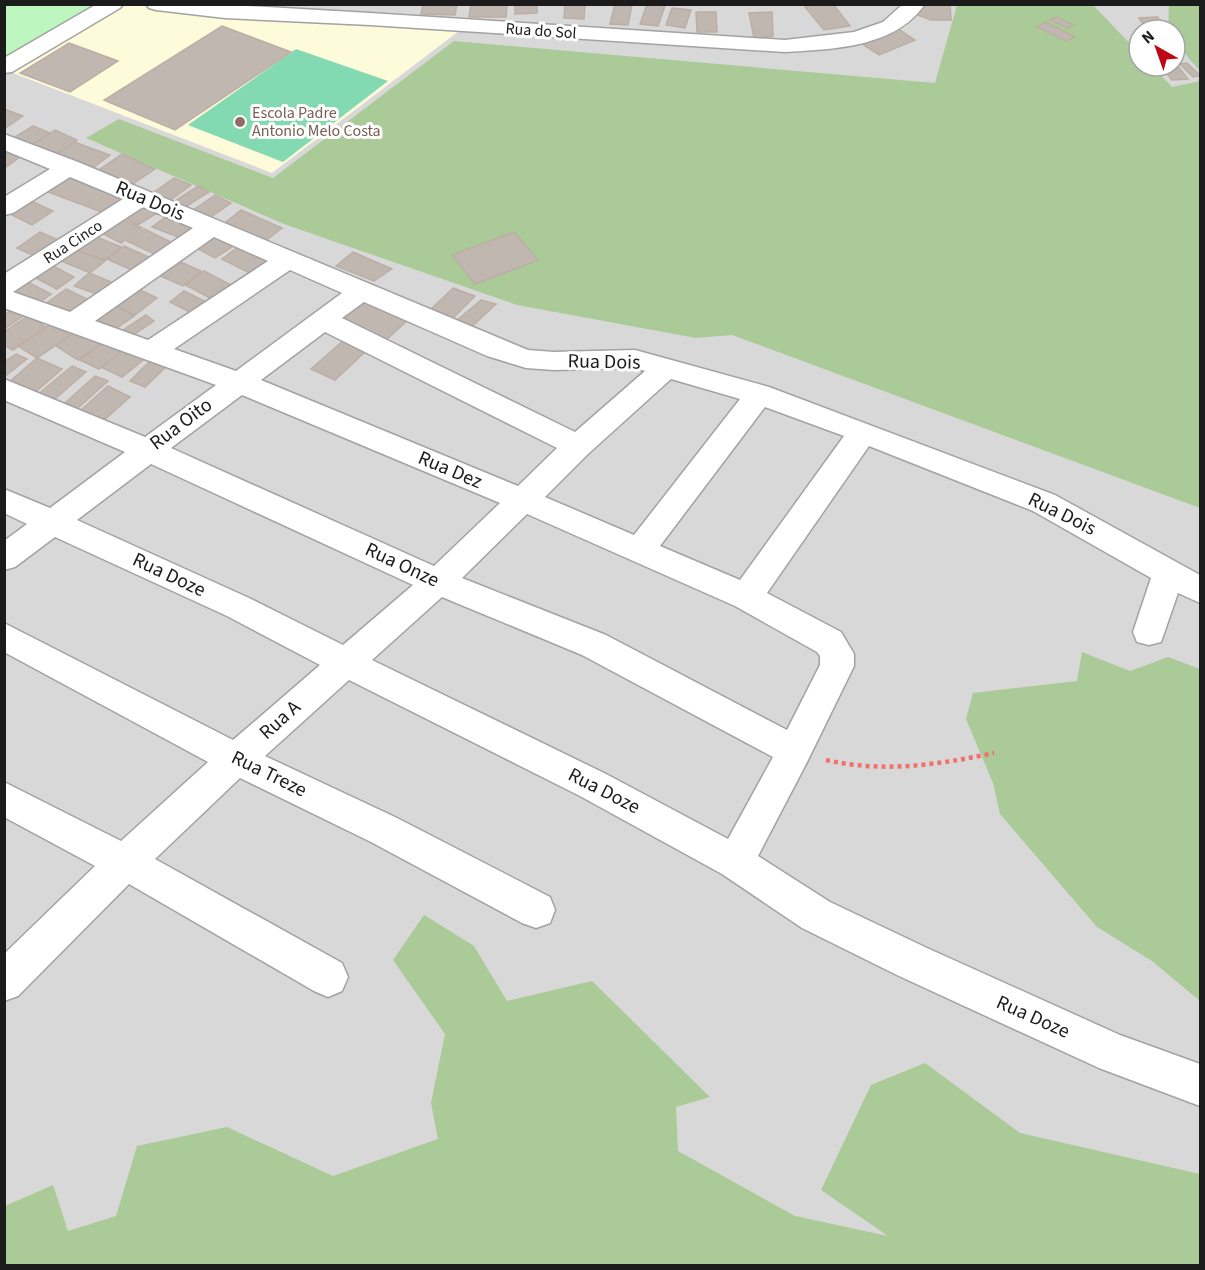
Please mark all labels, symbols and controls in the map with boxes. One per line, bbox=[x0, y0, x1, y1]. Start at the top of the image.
street label: Rua do Sol bbox=[505, 18, 577, 44]
north arrow bbox=[1127, 18, 1187, 78]
text: N bbox=[1137, 25, 1159, 49]
place label: Escola Padre Antonio Melo Costa bbox=[252, 102, 381, 142]
marker: Escola Padre Antonio Melo Costa bbox=[233, 115, 247, 129]
street label: Rua Dois bbox=[111, 174, 189, 228]
street label: Rua Cinco bbox=[39, 215, 107, 269]
street label: Rua Dois bbox=[567, 347, 641, 377]
street label: Rua Oito bbox=[144, 391, 218, 457]
street label: Rua Dez bbox=[414, 444, 486, 496]
street label: Rua Dois bbox=[1023, 485, 1101, 543]
street label: Rua Onze bbox=[360, 536, 444, 594]
street label: Rua Doze bbox=[128, 546, 210, 604]
street label: Rua A bbox=[253, 694, 307, 746]
street label: Rua Treze bbox=[226, 744, 312, 804]
street label: Rua Doze bbox=[563, 761, 645, 821]
street label: Rua Doze bbox=[992, 988, 1074, 1046]

